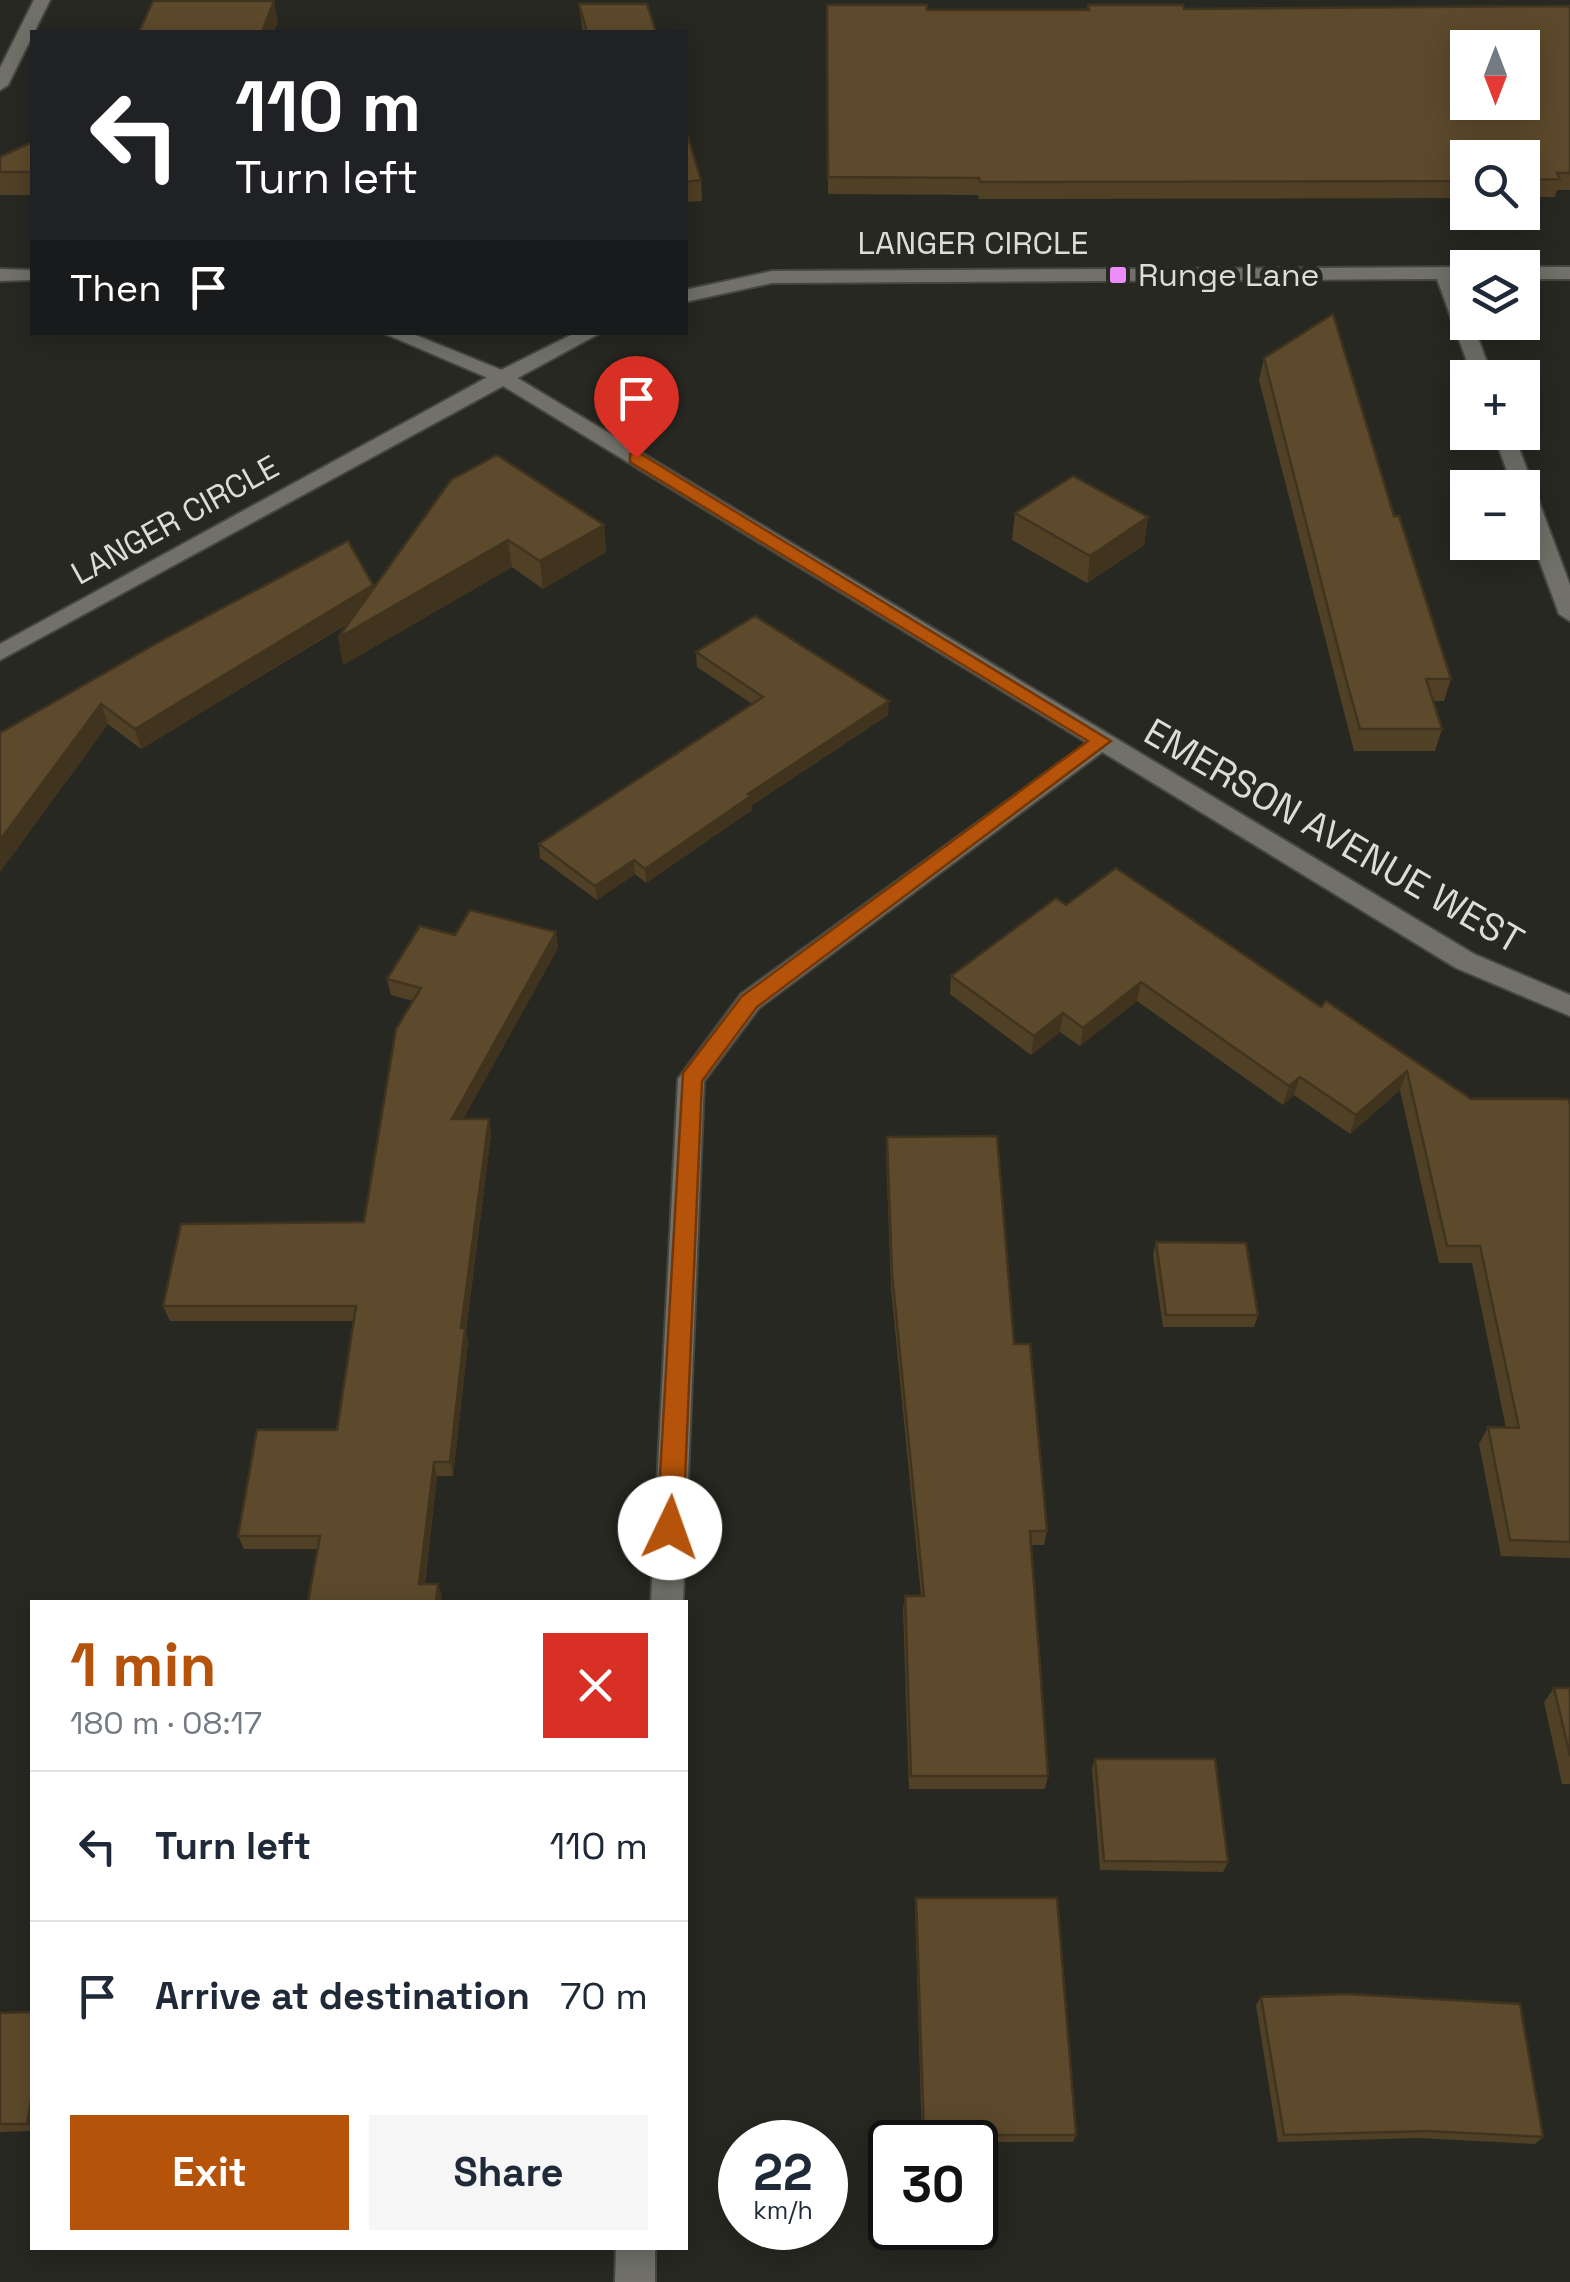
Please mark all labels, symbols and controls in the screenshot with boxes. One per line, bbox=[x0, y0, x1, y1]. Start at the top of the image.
north arrow bbox=[1450, 30, 1540, 120]
map controls bbox=[1450, 30, 1540, 560]
text: 110 m bbox=[235, 62, 421, 151]
icon: left bbox=[70, 70, 200, 200]
button: search bbox=[1450, 140, 1540, 230]
text: Turn left bbox=[235, 149, 418, 206]
street label: LANGER CIRCLE bbox=[857, 223, 1089, 263]
button: layers bbox=[1450, 250, 1540, 340]
place label: Runge Lane bbox=[1138, 255, 1320, 295]
icon: arrive bbox=[181, 260, 236, 315]
text: Then bbox=[70, 264, 161, 312]
marker: Runge Lane bbox=[1107, 264, 1129, 286]
pin bbox=[594, 356, 679, 459]
button: + bbox=[1450, 360, 1540, 450]
icon: arrive bbox=[609, 371, 664, 426]
street label: LANGER CIRCLE bbox=[64, 447, 286, 593]
button: − bbox=[1450, 470, 1540, 560]
street label: EMERSON AVENUE WEST bbox=[1136, 708, 1532, 964]
position arrow bbox=[618, 1476, 722, 1580]
text: 1 min bbox=[70, 1627, 217, 1704]
button: close bbox=[543, 1633, 648, 1738]
text: 180 m · 08:17 bbox=[70, 1703, 262, 1743]
icon: left bbox=[70, 1819, 125, 1874]
text: Turn left bbox=[155, 1822, 311, 1870]
text: 110 m bbox=[549, 1822, 648, 1870]
icon: arrive bbox=[70, 1969, 125, 2024]
text: Arrive at destination bbox=[155, 1972, 530, 2020]
text: 70 m bbox=[560, 1972, 648, 2020]
button: Exit bbox=[70, 2115, 349, 2230]
button: Share bbox=[369, 2115, 648, 2230]
speed limit sign: 30 bbox=[868, 2120, 998, 2250]
text: 22 bbox=[753, 2141, 813, 2205]
text: km/h bbox=[753, 2194, 813, 2226]

